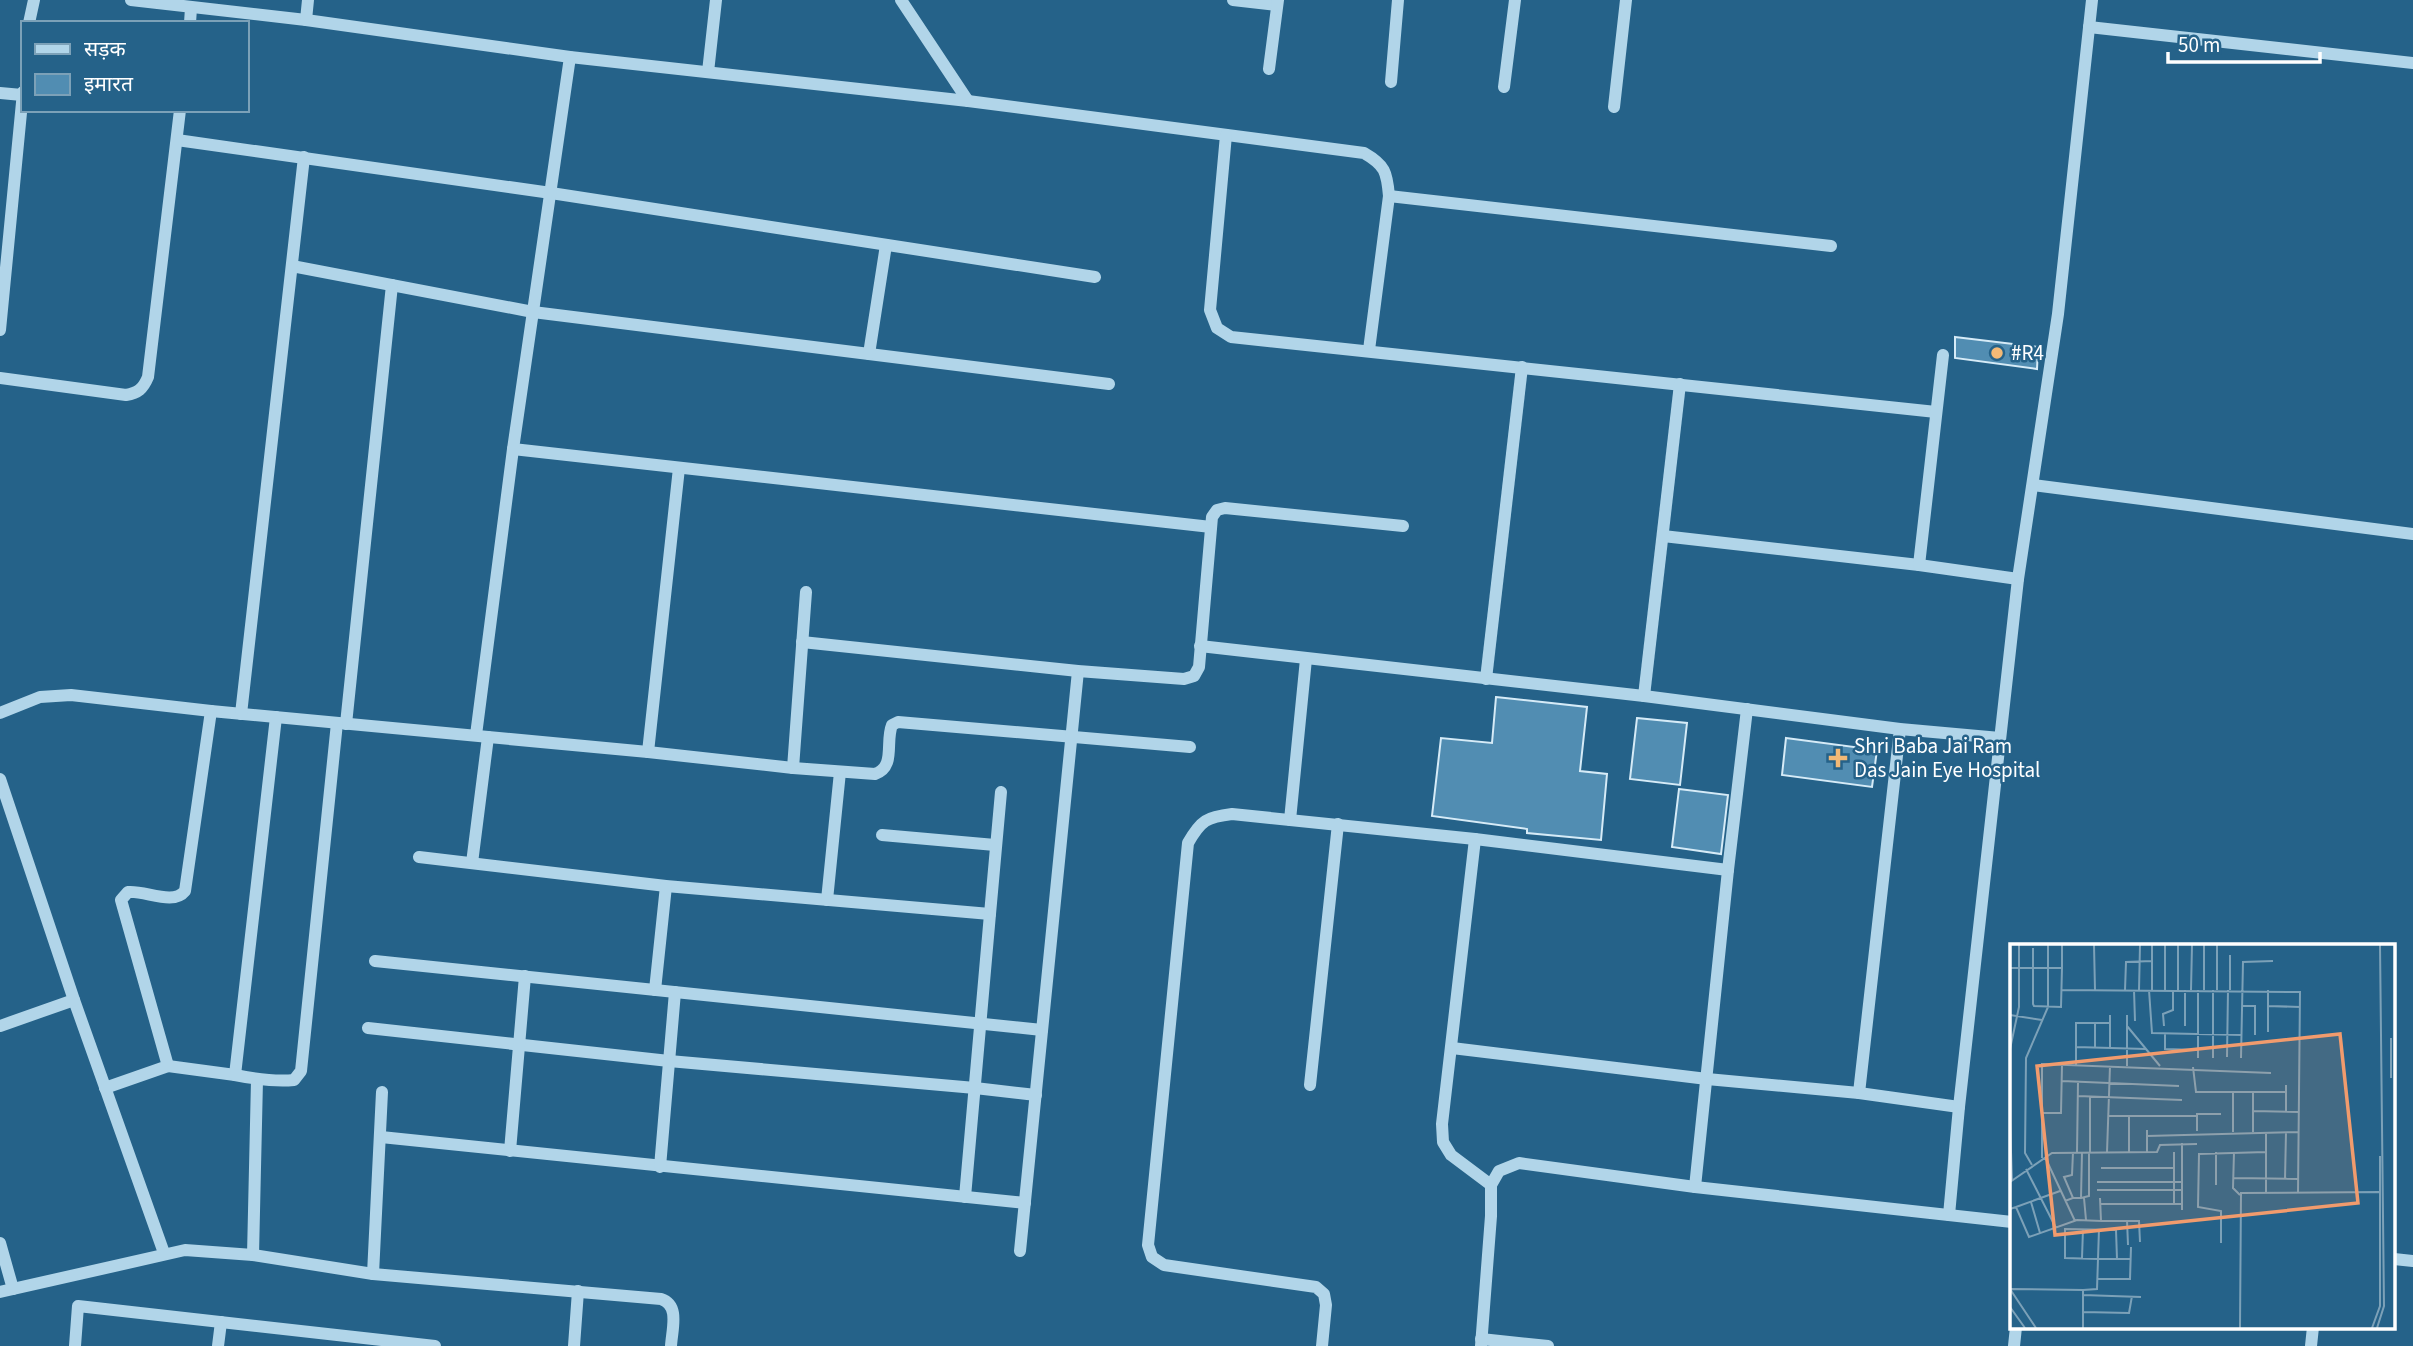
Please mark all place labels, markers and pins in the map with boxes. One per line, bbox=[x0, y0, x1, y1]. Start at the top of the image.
place label: #R4 bbox=[2011, 338, 2044, 368]
marker: #R4 bbox=[1989, 345, 2005, 361]
place label: Shri Baba Jai Ram Das Jain Eye Hospital bbox=[1854, 731, 2040, 785]
marker: Shri Baba Jai Ram Das Jain Eye Hospital bbox=[1828, 748, 1848, 768]

